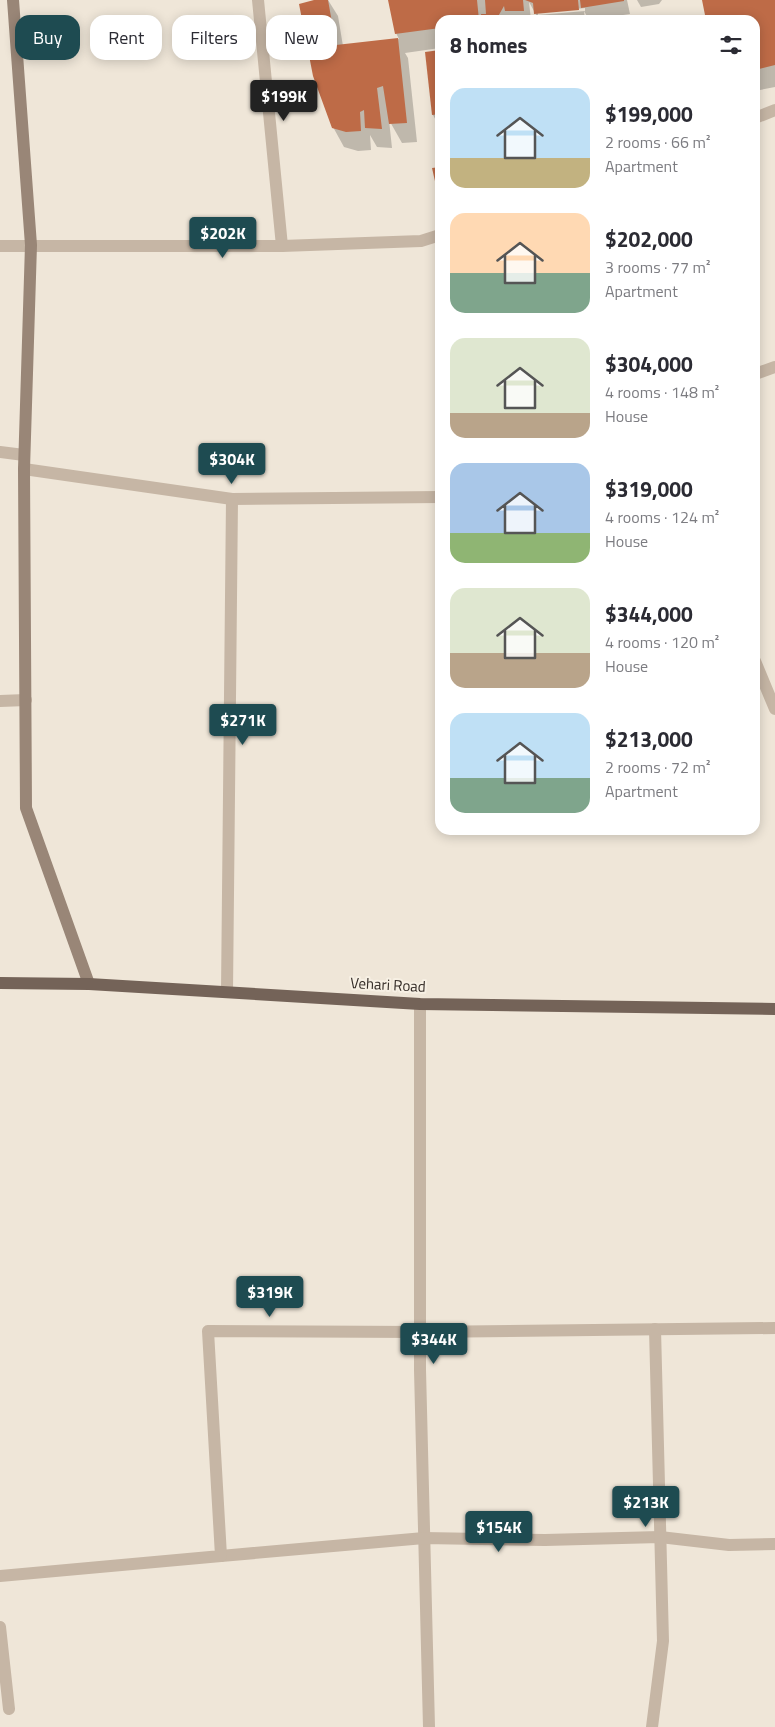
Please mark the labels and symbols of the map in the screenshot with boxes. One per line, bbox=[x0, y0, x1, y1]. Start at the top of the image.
pin: $199K bbox=[249, 80, 319, 122]
pin: $202K bbox=[188, 216, 258, 259]
pin: $304K bbox=[197, 442, 267, 485]
pin: $271K bbox=[208, 704, 278, 746]
street label: Vehari Road bbox=[350, 971, 426, 998]
pin: $319K bbox=[235, 1276, 305, 1318]
pin: $344K bbox=[399, 1322, 469, 1365]
pin: $213K bbox=[611, 1486, 681, 1528]
pin: $154K bbox=[464, 1510, 534, 1553]

